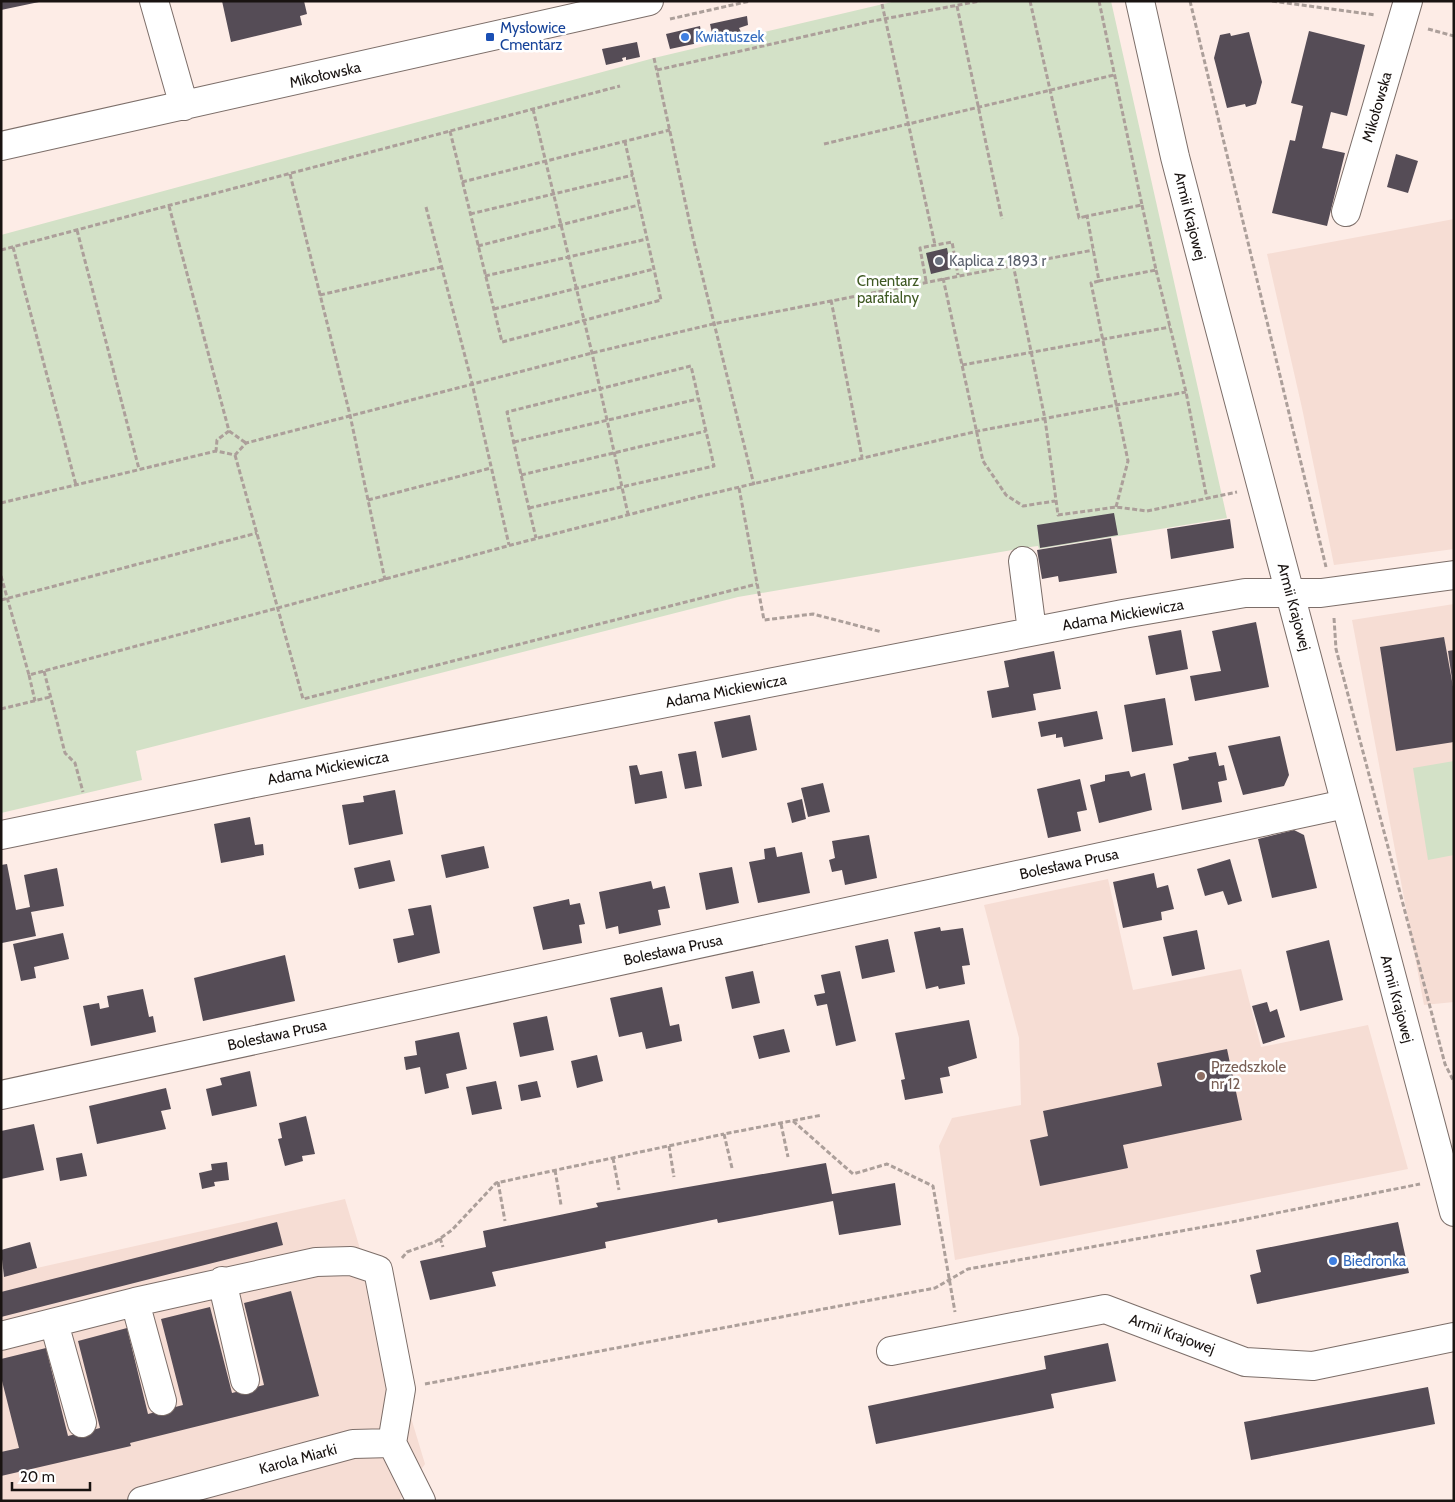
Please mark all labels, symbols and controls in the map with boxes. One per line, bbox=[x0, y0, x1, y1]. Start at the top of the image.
place label: Mysłowice Cmentarz bbox=[500, 19, 566, 54]
place label: Kwiatuszek bbox=[695, 28, 765, 46]
marker: Mysłowice Cmentarz bbox=[484, 31, 496, 43]
marker: Kwiatuszek bbox=[679, 31, 691, 43]
street label: Mikołowska bbox=[288, 58, 363, 92]
street label: Mikołowska bbox=[1358, 69, 1396, 144]
street label: Armii Krajowej bbox=[1170, 170, 1210, 262]
place label: Kaplica z 1893 r bbox=[949, 252, 1047, 270]
marker: Kaplica z 1893 r bbox=[933, 255, 945, 267]
park label: Cmentarz parafialny bbox=[857, 272, 919, 307]
street label: Armii Krajowej bbox=[1274, 561, 1314, 653]
street label: Adama Mickiewicza bbox=[1061, 595, 1186, 635]
street label: Adama Mickiewicza bbox=[664, 670, 789, 712]
street label: Adama Mickiewicza bbox=[266, 747, 391, 789]
street label: Bolesława Prusa bbox=[1018, 845, 1121, 883]
street label: Bolesława Prusa bbox=[622, 931, 725, 969]
street label: Armii Krajowej bbox=[1377, 953, 1417, 1045]
street label: Bolesława Prusa bbox=[226, 1016, 329, 1054]
place label: Przedszkole nr 12 bbox=[1211, 1058, 1286, 1093]
marker: Przedszkole nr 12 bbox=[1195, 1070, 1207, 1082]
place label: Biedronka bbox=[1343, 1252, 1407, 1270]
marker: Biedronka bbox=[1327, 1255, 1339, 1267]
street label: Armii Krajowej bbox=[1127, 1310, 1217, 1358]
street label: Karola Miarki bbox=[257, 1440, 339, 1478]
scale bar bbox=[12, 1460, 90, 1492]
text: 20 m bbox=[20, 1468, 55, 1486]

